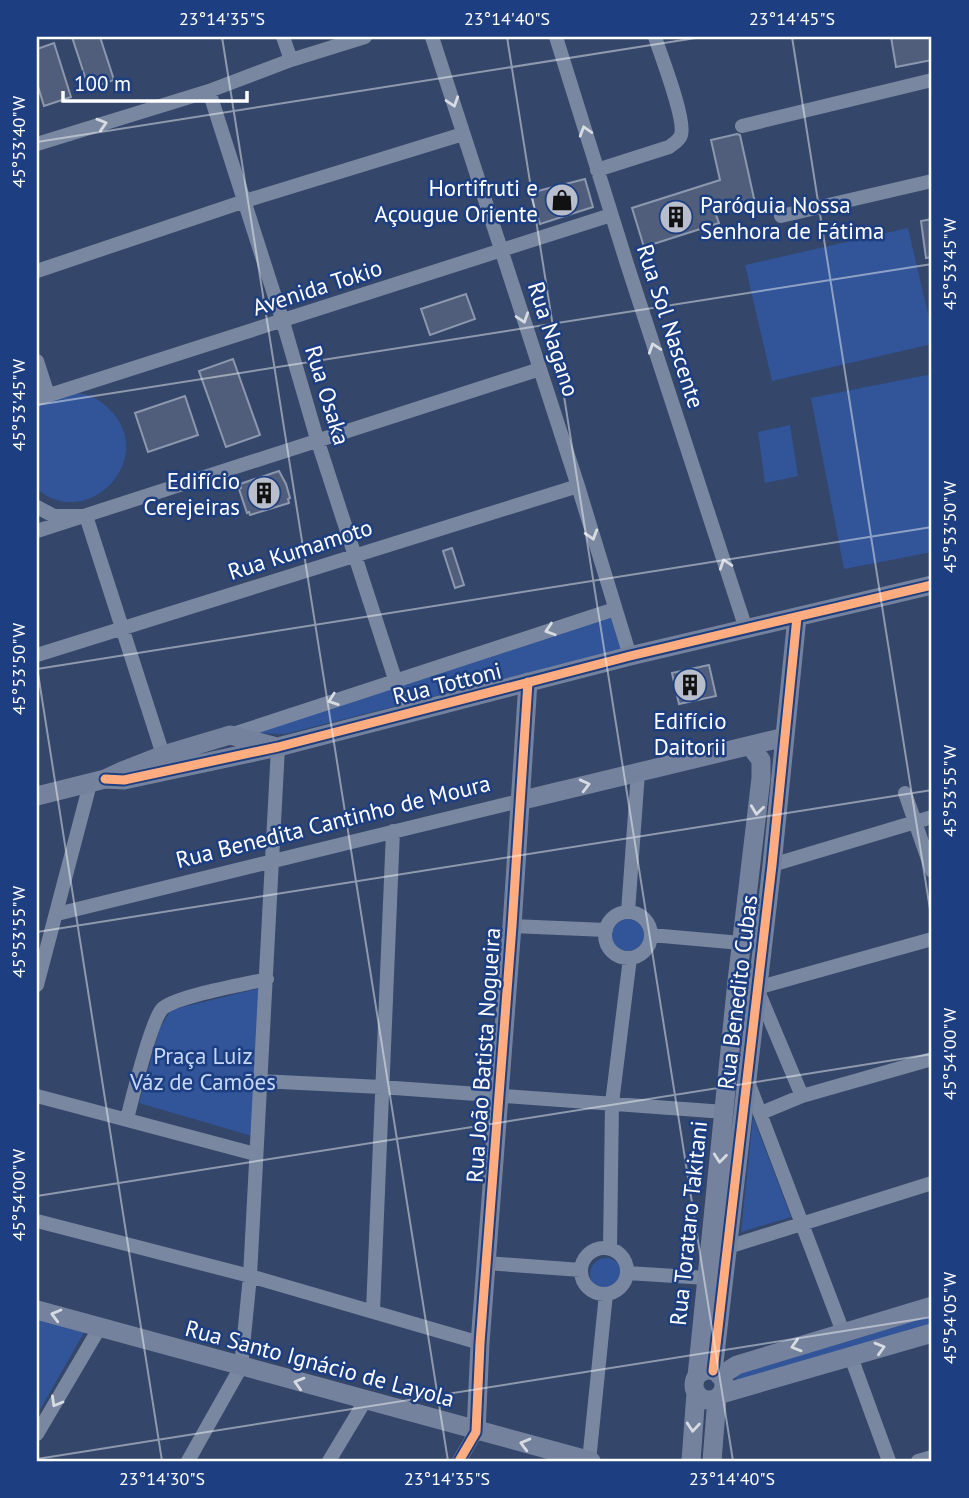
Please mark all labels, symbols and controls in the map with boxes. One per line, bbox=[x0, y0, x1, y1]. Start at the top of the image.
text: 23°14'35"S bbox=[179, 7, 265, 30]
text: 23°14'40"S bbox=[464, 7, 550, 30]
text: 23°14'45"S bbox=[749, 7, 835, 30]
scale bar bbox=[63, 60, 247, 104]
text: 100 m bbox=[74, 70, 131, 97]
one-way arrow bbox=[444, 95, 459, 107]
text: 45°53'40"W bbox=[7, 96, 30, 188]
one-way arrow bbox=[95, 118, 108, 132]
one-way arrow bbox=[579, 125, 593, 138]
place label: Hortifruti e Açougue Oriente bbox=[374, 173, 538, 228]
shop icon: Hortifruti e Açougue Oriente bbox=[543, 181, 581, 219]
place label: Paróquia Nossa Senhora de Fátima bbox=[700, 190, 884, 245]
building icon: Paróquia Nossa Senhora de Fátima bbox=[657, 198, 695, 236]
text: 45°53'45"W bbox=[938, 218, 961, 310]
street label: Rua Sol Nascente bbox=[631, 240, 711, 412]
street label: Avenida Tokio bbox=[248, 252, 386, 322]
street label: Rua Nagano bbox=[522, 278, 586, 400]
one-way arrow bbox=[515, 311, 529, 324]
street label: Rua Osaka bbox=[299, 342, 357, 448]
one-way arrow bbox=[648, 342, 662, 354]
text: 45°53'45"W bbox=[7, 359, 30, 451]
place label: Edifício Cerejeiras bbox=[144, 466, 240, 521]
building icon: Edifício Cerejeiras bbox=[245, 474, 283, 512]
text: 45°53'50"W bbox=[938, 481, 961, 573]
street label: Rua Kumamoto bbox=[224, 512, 376, 586]
one-way arrow bbox=[584, 528, 599, 540]
one-way arrow bbox=[719, 558, 733, 571]
one-way arrow bbox=[544, 621, 556, 636]
text: 45°53'50"W bbox=[7, 623, 30, 715]
street label: Rua Tottoni bbox=[390, 655, 504, 711]
building icon: Edifício Daitorii bbox=[671, 666, 709, 704]
one-way arrow bbox=[328, 692, 340, 706]
place label: Edifício Daitorii bbox=[653, 706, 727, 761]
text: 45°53'55"W bbox=[938, 745, 961, 837]
street label: Rua Benedita Cantinho de Moura bbox=[173, 768, 493, 874]
one-way arrow bbox=[579, 779, 591, 793]
one-way arrow bbox=[750, 804, 765, 815]
text: 45°53'55"W bbox=[7, 886, 30, 978]
street label: Rua Benedito Cubas bbox=[711, 893, 763, 1091]
street label: Rua João Batista Nogueira bbox=[460, 926, 506, 1184]
text: 45°54'00"W bbox=[938, 1008, 961, 1100]
park label: Praça Luiz Váz de Camões bbox=[129, 1041, 276, 1096]
street label: Rua Torataro Takitani bbox=[663, 1119, 713, 1327]
text: 45°54'00"W bbox=[7, 1149, 30, 1241]
one-way arrow bbox=[712, 1152, 727, 1163]
text: 45°54'05"W bbox=[938, 1272, 961, 1364]
one-way arrow bbox=[50, 1309, 62, 1323]
street label: Rua Santo Ignácio de Layola bbox=[182, 1313, 458, 1413]
one-way arrow bbox=[791, 1338, 803, 1353]
one-way arrow bbox=[874, 1342, 886, 1357]
one-way arrow bbox=[293, 1376, 305, 1391]
one-way arrow bbox=[51, 1394, 64, 1407]
one-way arrow bbox=[686, 1422, 701, 1433]
one-way arrow bbox=[519, 1438, 531, 1452]
text: 23°14'30"S bbox=[119, 1467, 205, 1490]
text: 23°14'35"S bbox=[404, 1467, 490, 1490]
text: 23°14'40"S bbox=[689, 1467, 775, 1490]

